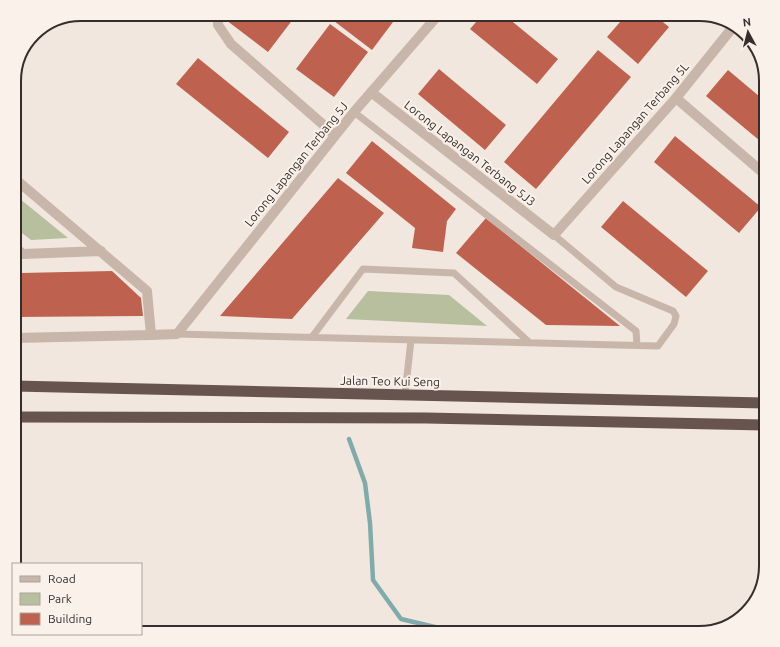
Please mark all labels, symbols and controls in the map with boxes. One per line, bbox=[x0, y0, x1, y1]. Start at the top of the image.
north arrow bbox=[728, 12, 768, 52]
text: N bbox=[742, 16, 752, 29]
street label: Lorong Lapangan Terbang 5L bbox=[579, 60, 691, 186]
street label: Lorong Lapangan Terbang 5J3 bbox=[402, 98, 538, 208]
street label: Lorong Lapangan Terbang 5J bbox=[242, 99, 350, 229]
street label: Jalan Teo Kui Seng bbox=[340, 374, 440, 388]
legend bbox=[12, 563, 142, 635]
text: Road bbox=[48, 572, 76, 585]
text: Park bbox=[48, 592, 72, 605]
text: Building bbox=[48, 612, 92, 625]

